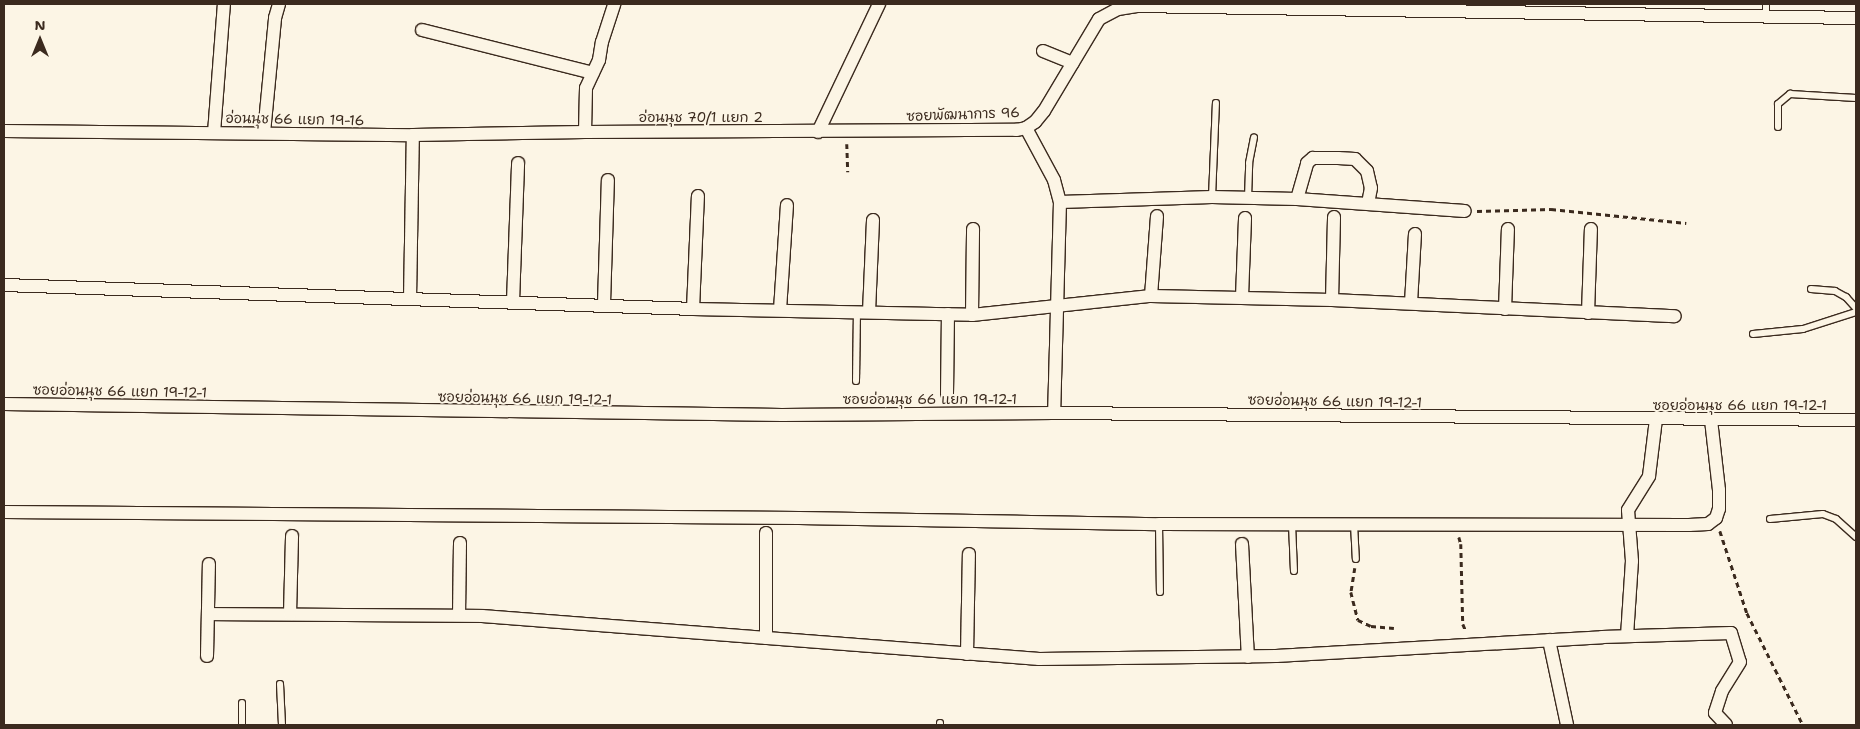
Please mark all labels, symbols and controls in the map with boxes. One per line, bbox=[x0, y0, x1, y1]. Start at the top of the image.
north arrow bbox=[15, 15, 65, 65]
text: N bbox=[34, 16, 46, 34]
street label: ซอยพัฒนาการ 96 bbox=[906, 104, 1020, 124]
street label: อ่อนนุช 66 แยก 19-16 bbox=[225, 109, 365, 129]
street label: อ่อนนุช 70/1 แยก 2 bbox=[639, 109, 763, 125]
street label: ซอยอ่อนนุช 66 แยก 19-12-1 bbox=[33, 381, 207, 401]
street label: ซอยอ่อนนุช 66 แยก 19-12-1 bbox=[438, 388, 612, 408]
street label: ซอยอ่อนนุช 66 แยก 19-12-1 bbox=[843, 391, 1017, 407]
street label: ซอยอ่อนนุช 66 แยก 19-12-1 bbox=[1248, 391, 1422, 411]
street label: ซอยอ่อนนุช 66 แยก 19-12-1 bbox=[1653, 397, 1827, 413]

